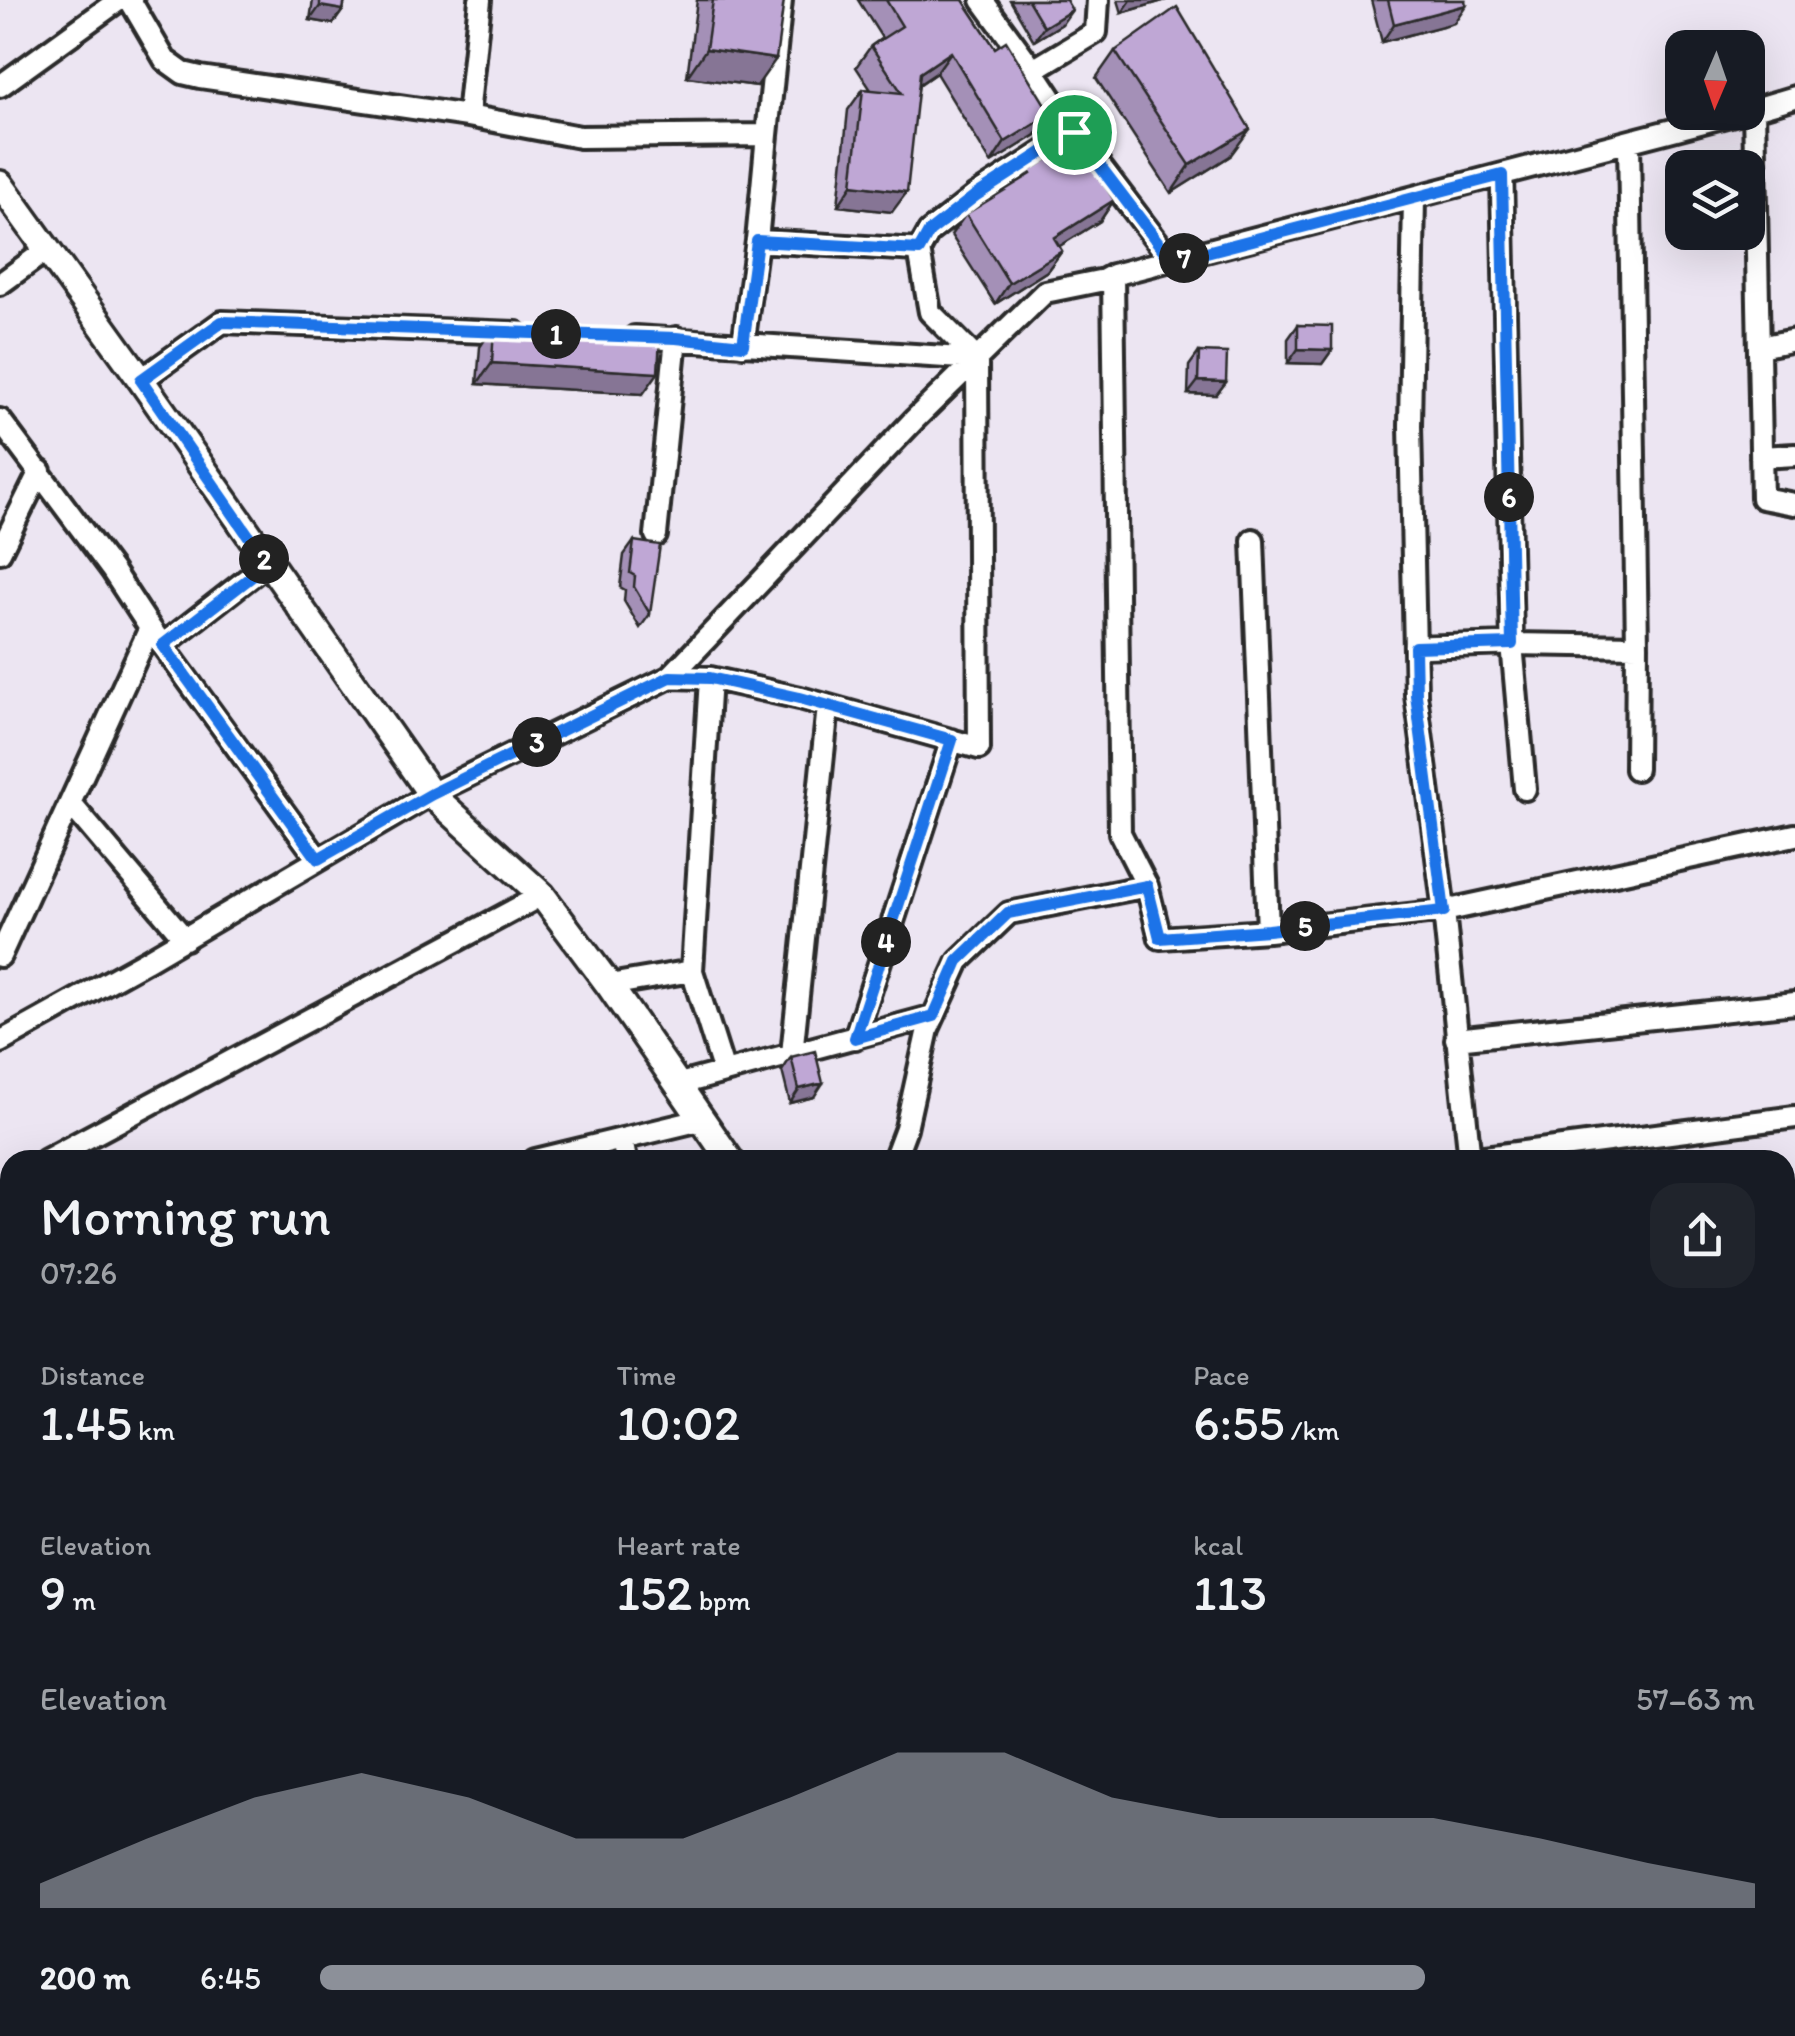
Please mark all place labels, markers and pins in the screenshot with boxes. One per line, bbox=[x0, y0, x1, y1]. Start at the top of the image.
pin bbox=[1032, 90, 1117, 175]
pin: 7 bbox=[1159, 233, 1209, 283]
pin: 1 bbox=[531, 309, 581, 359]
pin: 6 bbox=[1484, 472, 1534, 522]
pin: 2 bbox=[239, 534, 289, 584]
pin: 3 bbox=[512, 717, 562, 767]
pin: 5 bbox=[1280, 901, 1330, 951]
pin: 4 bbox=[861, 917, 911, 967]

